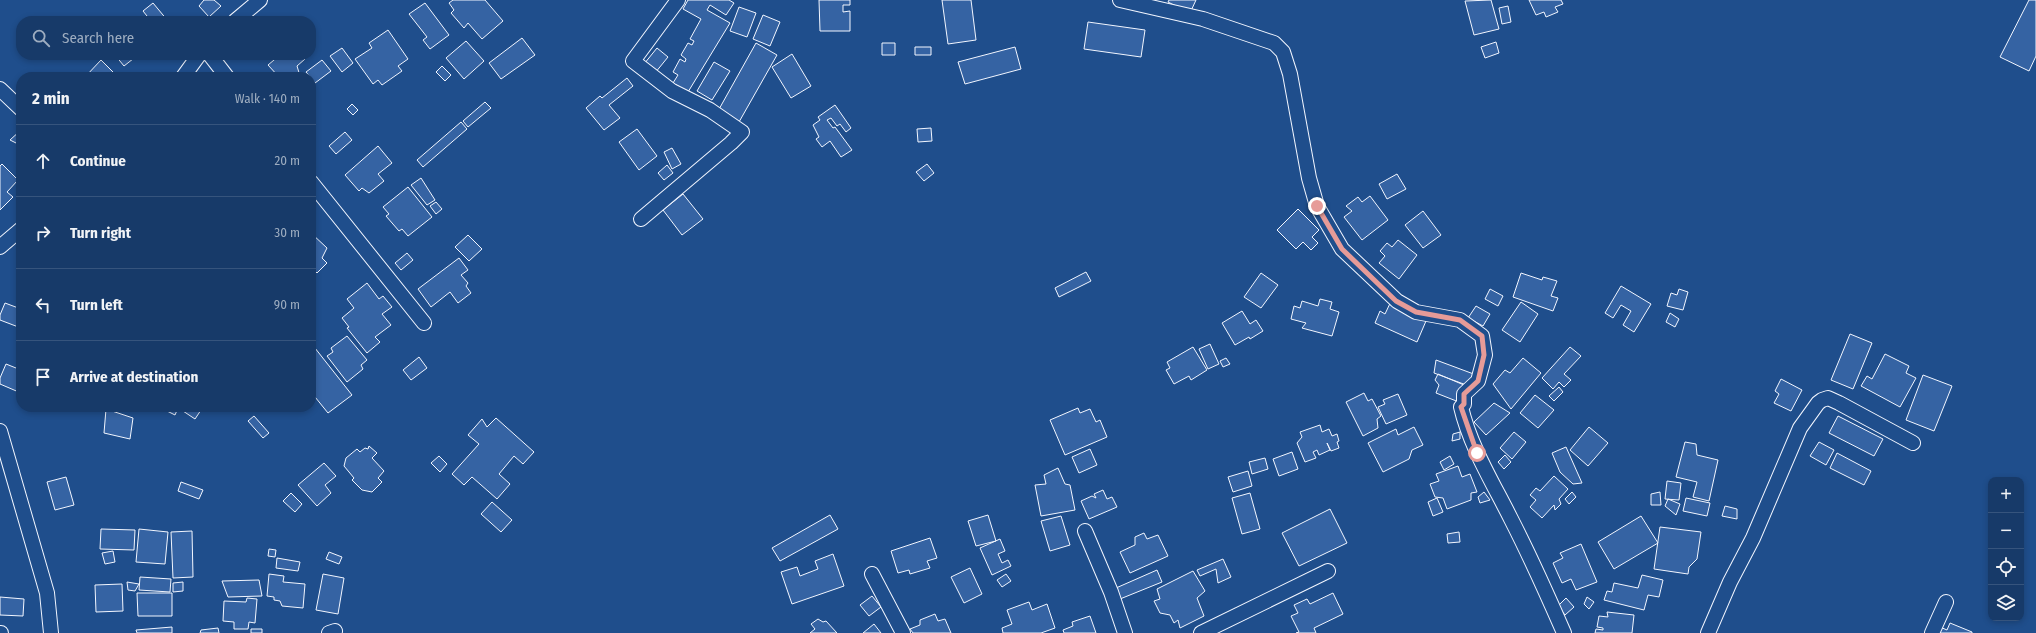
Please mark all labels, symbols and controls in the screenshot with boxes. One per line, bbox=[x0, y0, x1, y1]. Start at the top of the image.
search box bbox=[16, 16, 316, 60]
icon: search bbox=[30, 27, 52, 49]
text: Search here bbox=[62, 29, 134, 47]
text: 2 min bbox=[32, 88, 70, 109]
text: Walk · 140 m bbox=[235, 91, 300, 106]
icon: ahead bbox=[32, 150, 54, 172]
text: Continue bbox=[70, 152, 126, 170]
text: 20 m bbox=[274, 153, 300, 168]
route end bbox=[1308, 197, 1326, 215]
icon: right bbox=[32, 222, 54, 244]
text: Turn right bbox=[70, 224, 131, 242]
text: 30 m bbox=[274, 225, 300, 240]
icon: left bbox=[32, 294, 54, 316]
text: Turn left bbox=[70, 296, 123, 314]
text: 90 m bbox=[274, 297, 300, 312]
icon: arrive bbox=[32, 366, 54, 388]
text: Arrive at destination bbox=[70, 368, 198, 386]
route start bbox=[1468, 444, 1486, 462]
map controls bbox=[1988, 477, 2024, 621]
button: + bbox=[1988, 477, 2024, 513]
button: − bbox=[1988, 513, 2024, 549]
button: locate bbox=[1988, 549, 2024, 585]
button: layers bbox=[1988, 585, 2024, 621]

